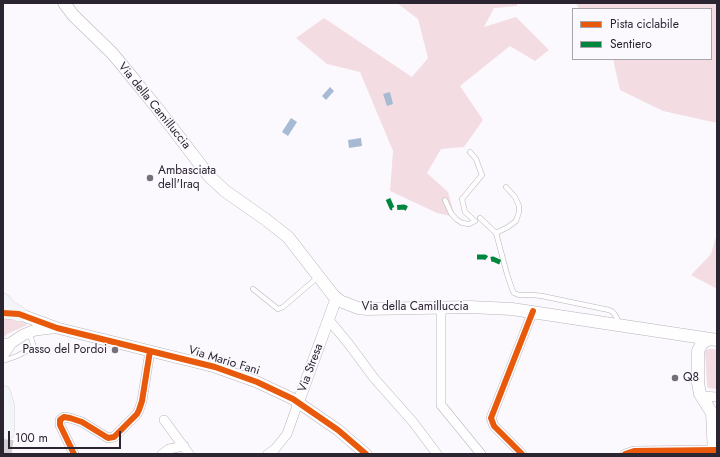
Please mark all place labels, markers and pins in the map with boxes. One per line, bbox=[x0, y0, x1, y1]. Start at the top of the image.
place label: Ambasciata dell'Iraq bbox=[158, 164, 216, 192]
marker: Ambasciata dell'Iraq bbox=[145, 173, 155, 183]
place label: Passo del Pordoi bbox=[22, 343, 107, 357]
marker: Passo del Pordoi bbox=[110, 345, 120, 355]
place label: Q8 bbox=[683, 371, 699, 385]
marker: Q8 bbox=[670, 373, 680, 383]

